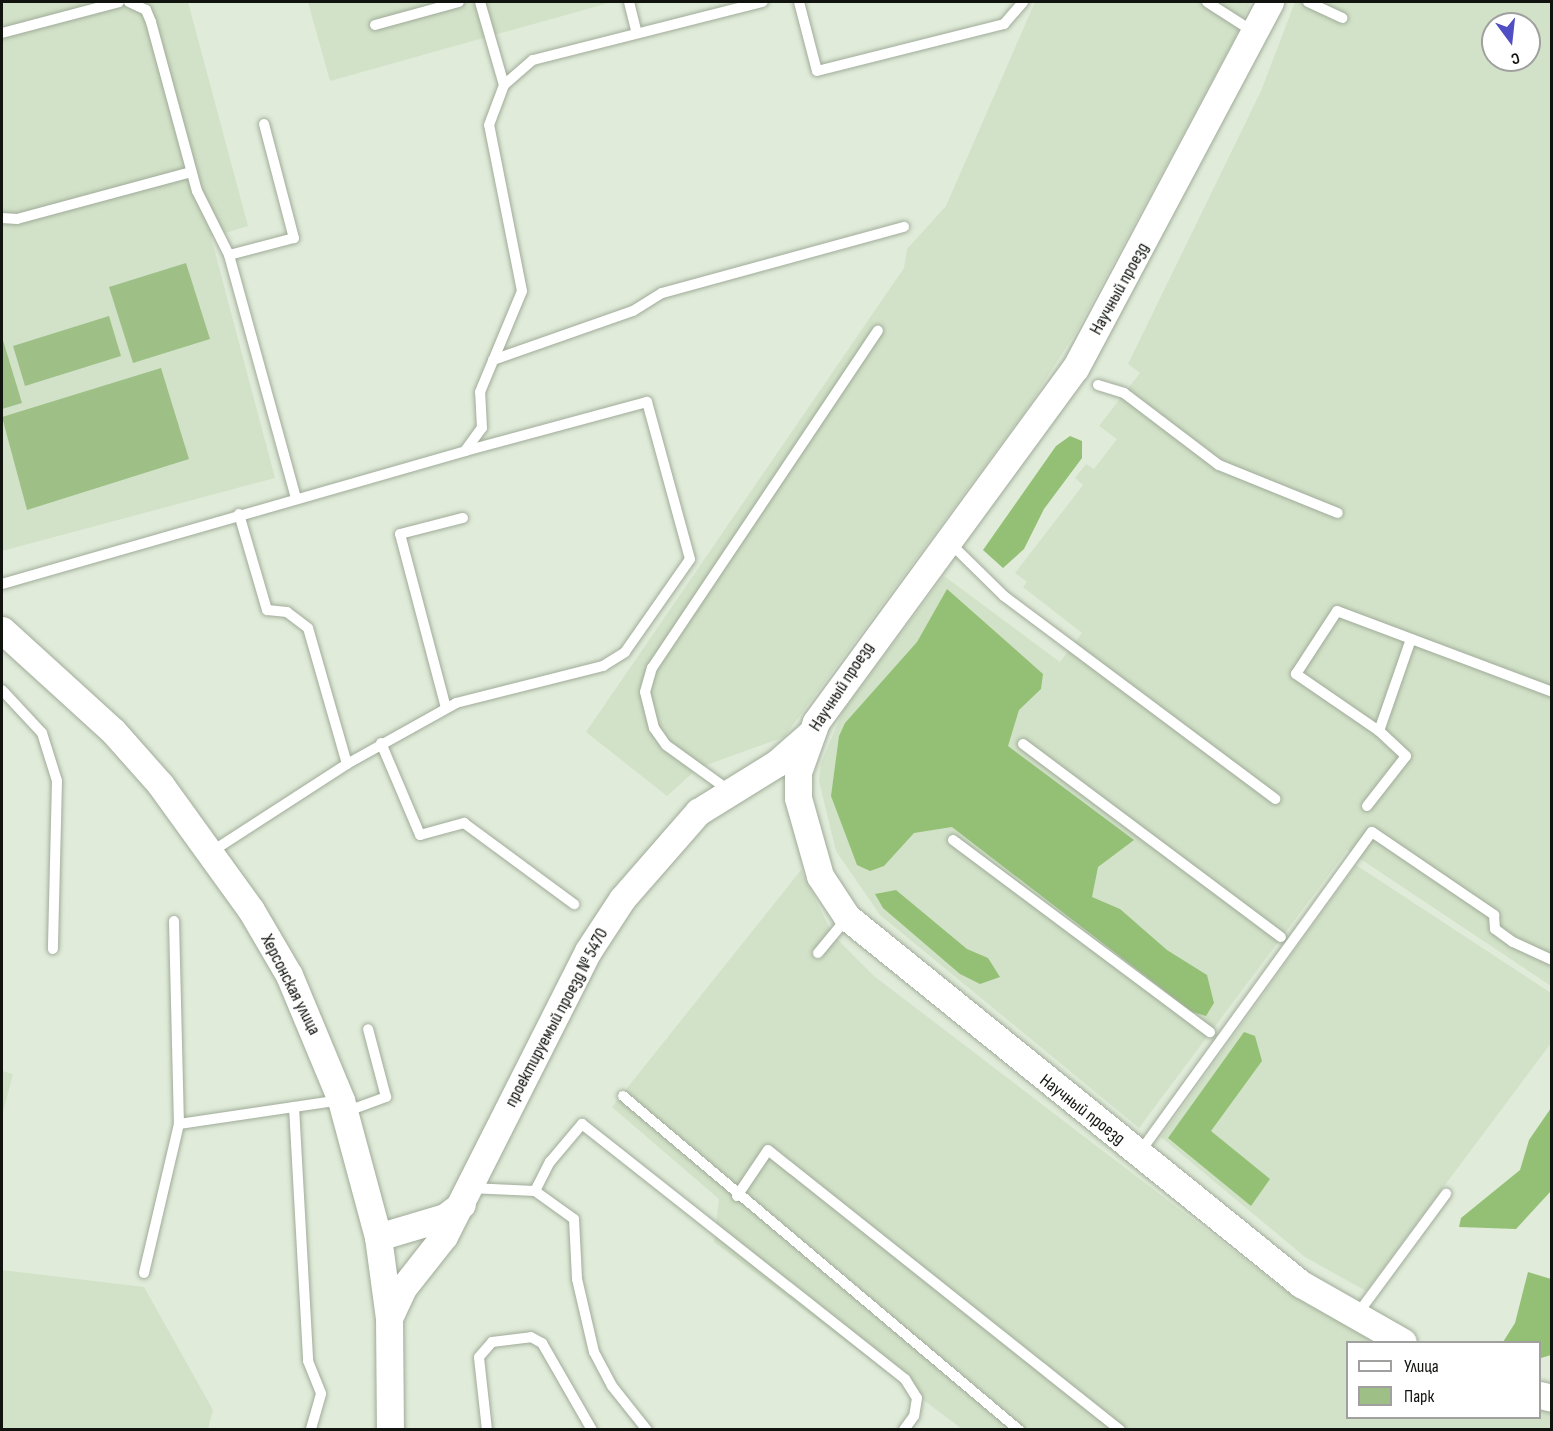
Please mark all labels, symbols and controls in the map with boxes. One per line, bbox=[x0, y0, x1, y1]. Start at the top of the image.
north arrow bbox=[1481, 12, 1541, 72]
text: С bbox=[1509, 48, 1522, 68]
street label: Научный проезд bbox=[1086, 239, 1154, 339]
street label: Научный проезд bbox=[805, 638, 879, 736]
street label: проектируемый проезд № 5470 bbox=[501, 925, 613, 1111]
street label: Херсонская улица bbox=[255, 931, 325, 1039]
street label: Научный проезд bbox=[1035, 1070, 1129, 1150]
legend bbox=[1346, 1341, 1541, 1419]
text: Улица bbox=[1404, 1356, 1439, 1377]
text: Парк bbox=[1404, 1386, 1434, 1407]

